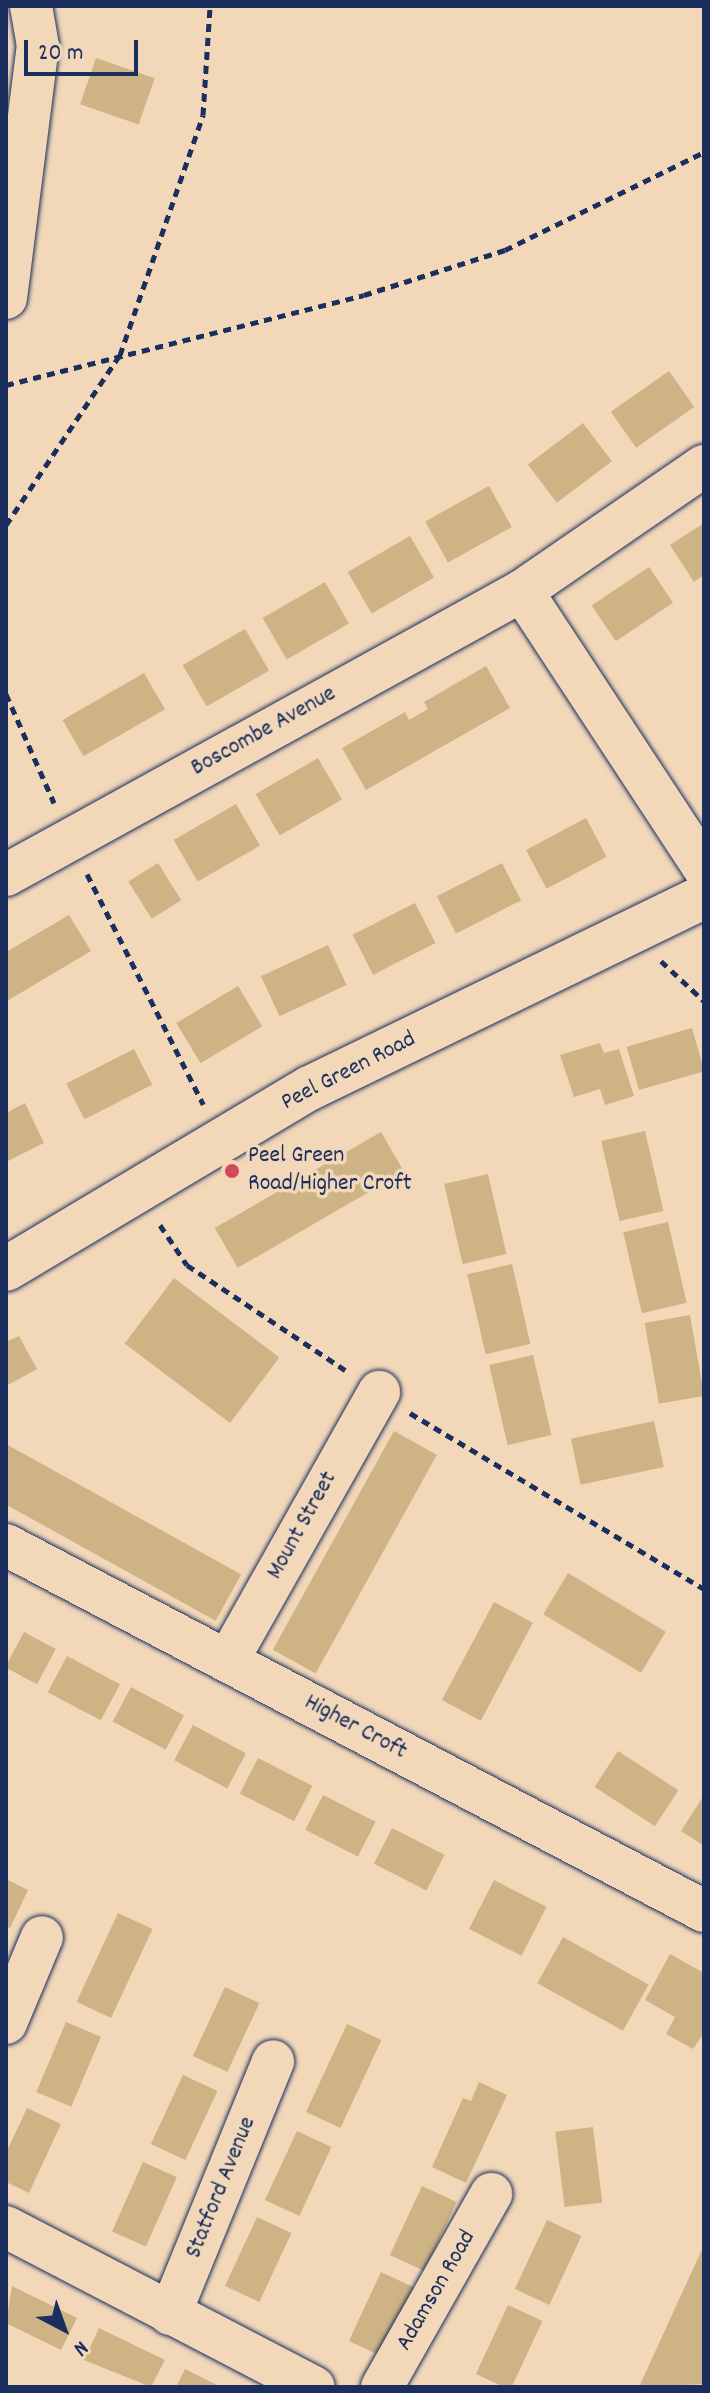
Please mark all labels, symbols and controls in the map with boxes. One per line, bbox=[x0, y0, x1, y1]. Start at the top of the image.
scale bar bbox=[28, 24, 142, 74]
text: 20 m bbox=[38, 37, 84, 71]
street label: Boscombe Avenue bbox=[187, 680, 341, 784]
street label: Peel Green Road bbox=[277, 1026, 421, 1118]
place label: Peel Green Road/Higher Croft bbox=[248, 1143, 412, 1199]
marker: Peel Green Road/Higher Croft bbox=[223, 1162, 241, 1180]
street label: Mount Street bbox=[262, 1467, 344, 1585]
street label: Higher Croft bbox=[299, 1689, 411, 1767]
street label: Statford Avenue bbox=[181, 2113, 263, 2263]
street label: Adamson Road bbox=[391, 2226, 483, 2356]
north arrow bbox=[24, 2289, 104, 2369]
text: N bbox=[66, 2332, 94, 2363]

